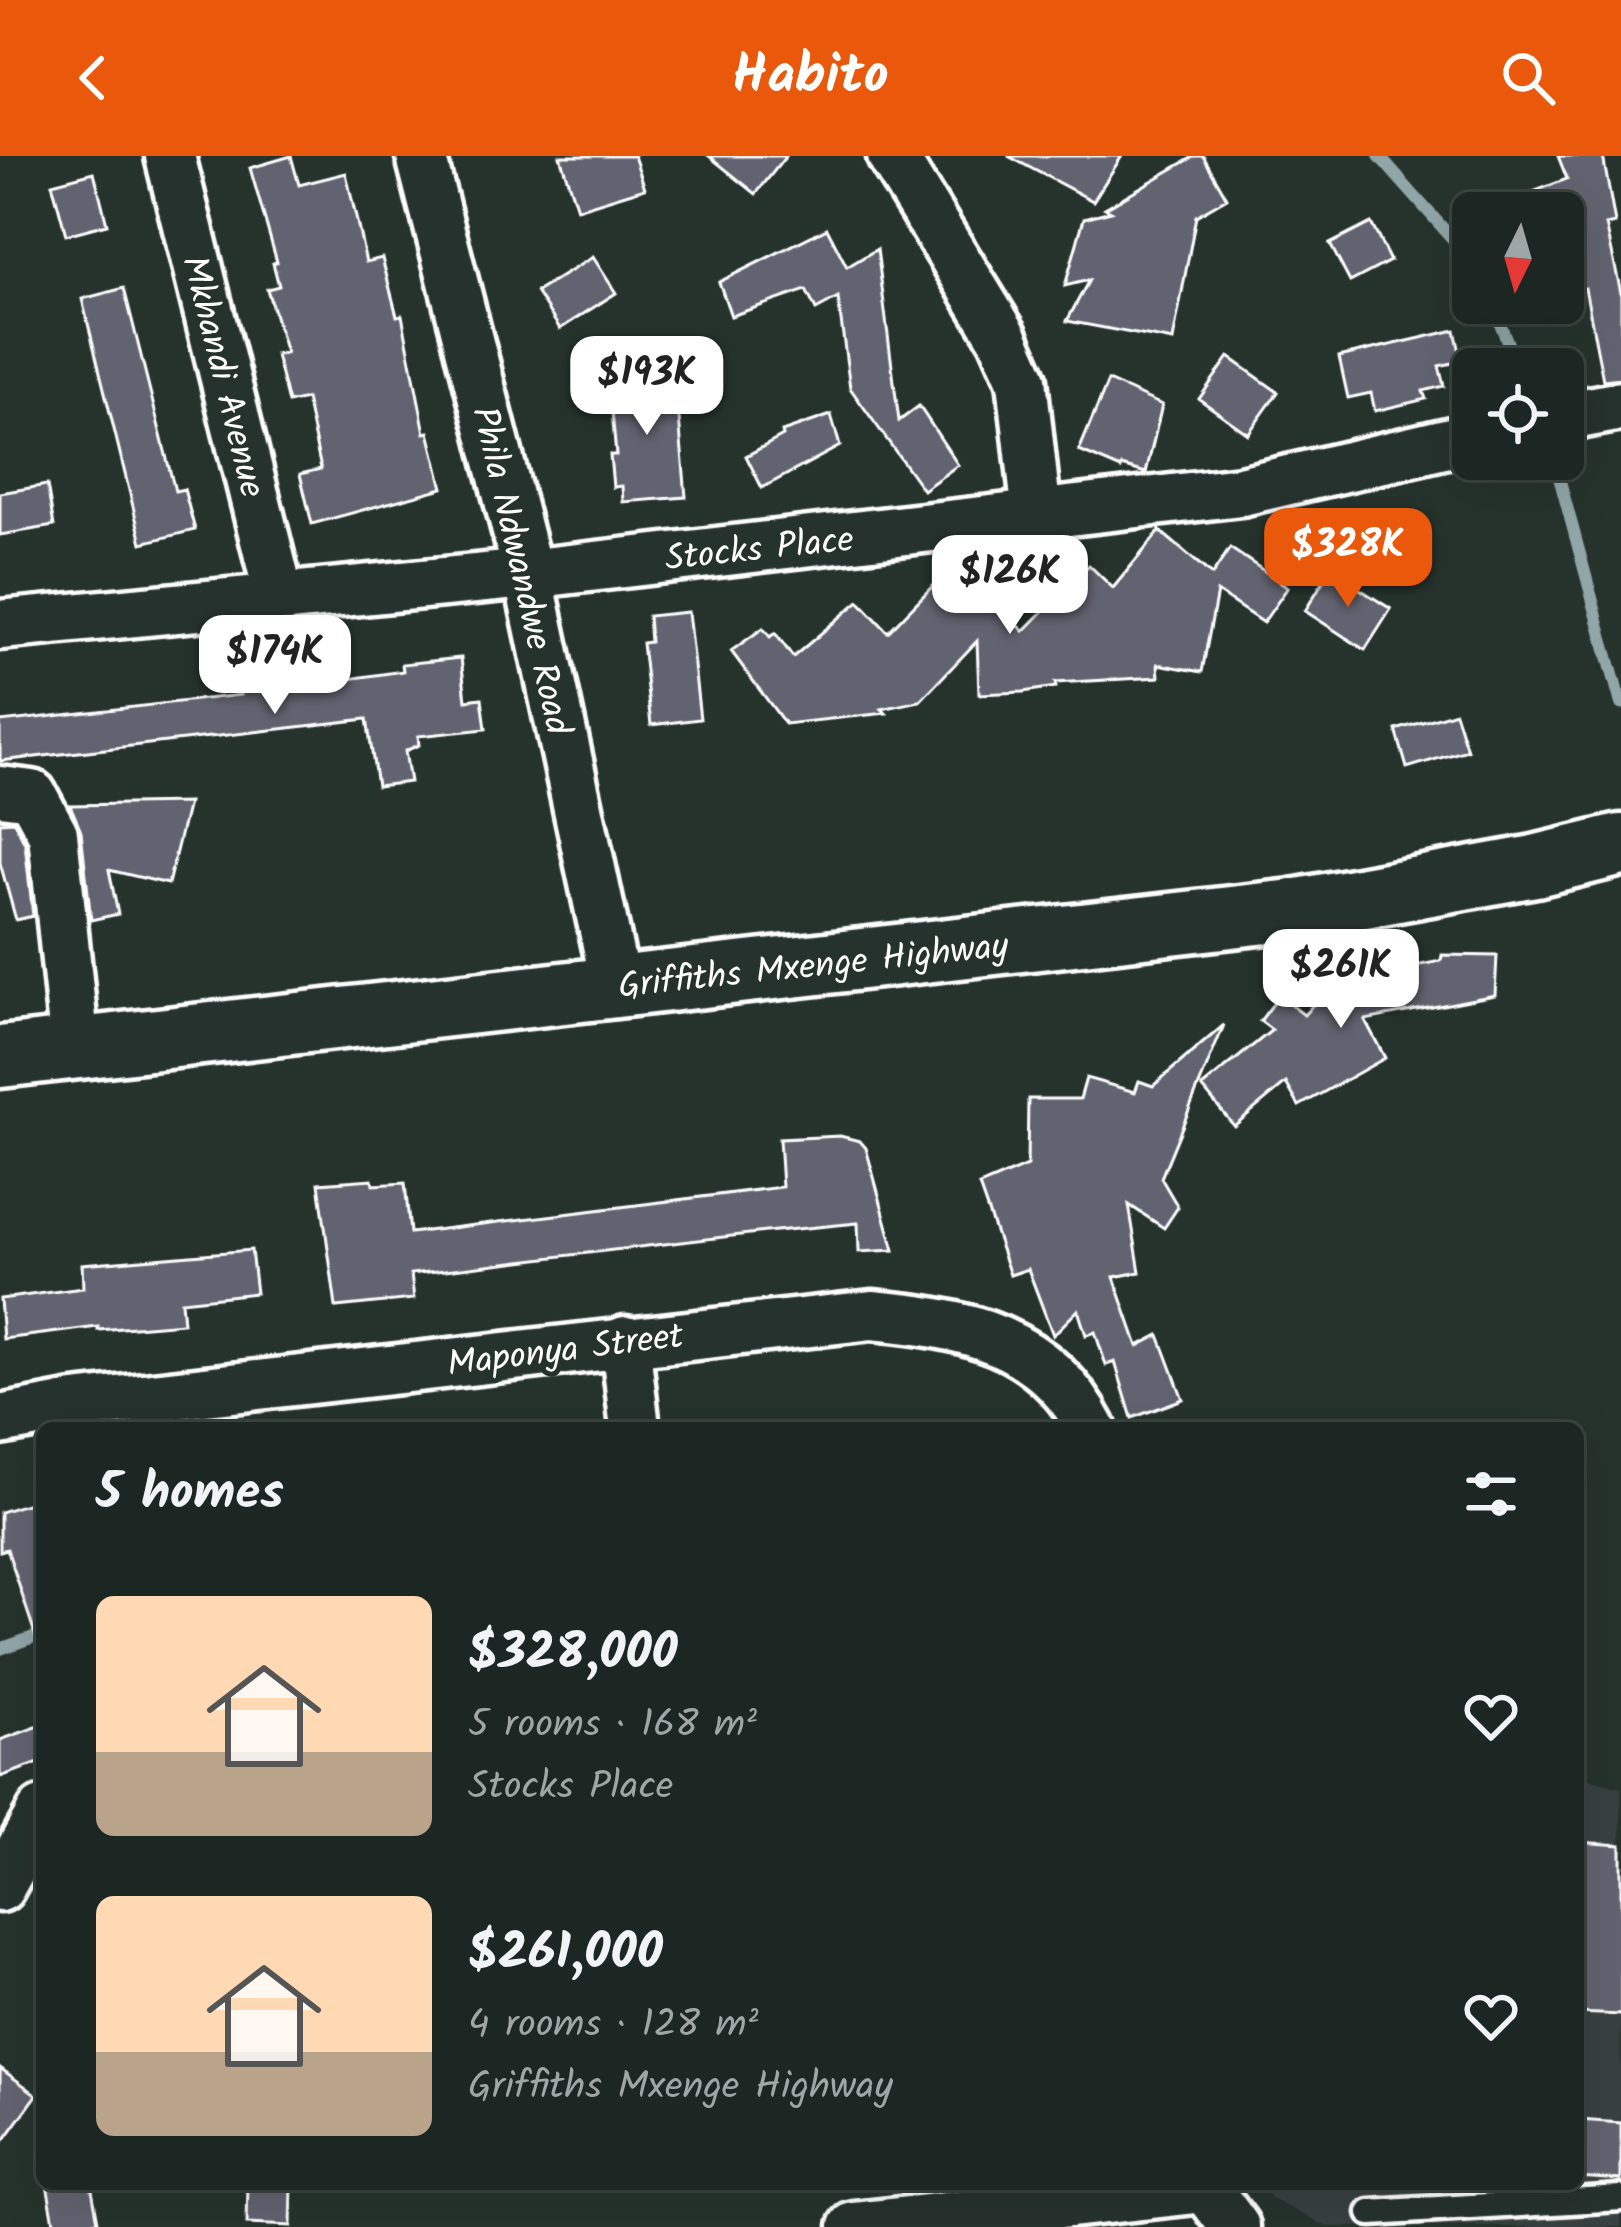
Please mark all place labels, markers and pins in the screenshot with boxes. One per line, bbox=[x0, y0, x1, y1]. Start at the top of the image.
pin: $193K bbox=[563, 336, 731, 438]
pin: $328K bbox=[1264, 508, 1432, 610]
pin: $126K bbox=[926, 535, 1094, 637]
pin: $174K bbox=[191, 615, 359, 717]
pin: $261K bbox=[1257, 929, 1425, 1031]

